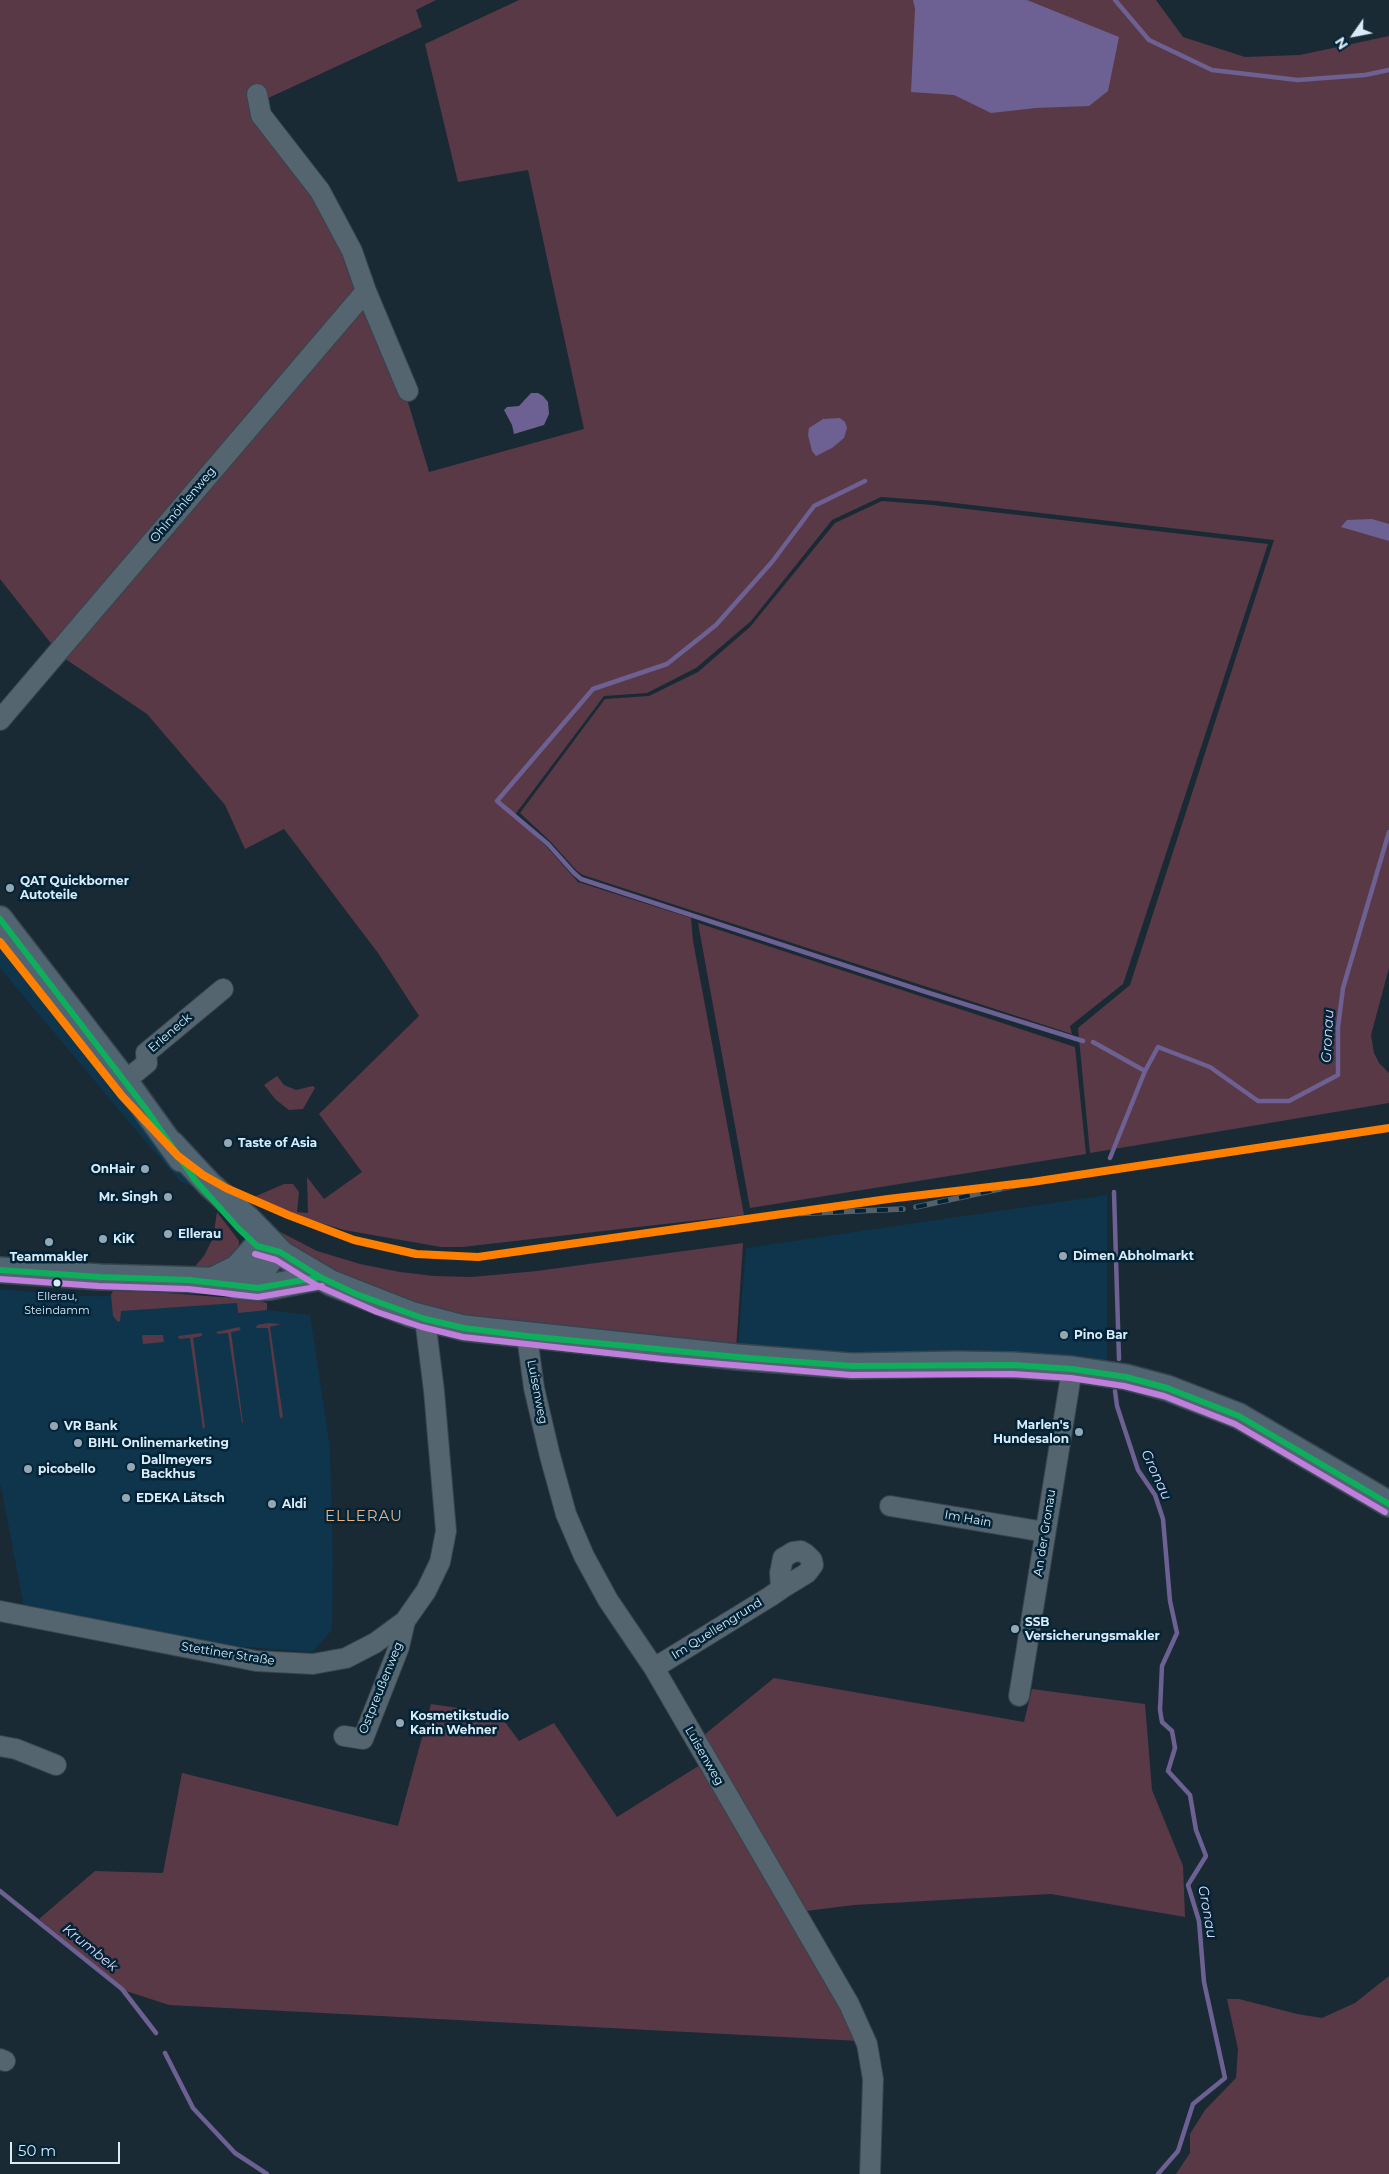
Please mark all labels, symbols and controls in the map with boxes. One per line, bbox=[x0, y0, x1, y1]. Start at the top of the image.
north arrow bbox=[1329, 10, 1379, 60]
text: N bbox=[1331, 34, 1352, 53]
street label: Ohlmöhlenweg bbox=[147, 464, 219, 546]
place label: QAT Quickborner Autoteile bbox=[20, 874, 129, 902]
marker: QAT Quickborner Autoteile bbox=[4, 882, 16, 894]
water label: Gronau bbox=[1318, 1009, 1338, 1063]
street label: Erleneck bbox=[145, 1010, 195, 1056]
place label: Taste of Asia bbox=[238, 1136, 317, 1150]
marker: Taste of Asia bbox=[222, 1137, 234, 1149]
place label: OnHair bbox=[91, 1162, 135, 1176]
marker: OnHair bbox=[139, 1163, 151, 1175]
place label: Mr. Singh bbox=[99, 1190, 158, 1204]
marker: Mr. Singh bbox=[162, 1191, 174, 1203]
place label: Ellerau bbox=[178, 1227, 221, 1241]
marker: Ellerau bbox=[162, 1228, 174, 1240]
place label: KiK bbox=[113, 1232, 134, 1246]
marker: KiK bbox=[97, 1233, 109, 1245]
marker: Teammakler bbox=[43, 1236, 55, 1248]
place label: Dimen Abholmarkt bbox=[1073, 1249, 1194, 1263]
place label: Teammakler bbox=[10, 1250, 88, 1264]
marker: Dimen Abholmarkt bbox=[1057, 1250, 1069, 1262]
marker: Ellerau, Steindamm bbox=[52, 1278, 62, 1288]
place label: Ellerau, Steindamm bbox=[24, 1290, 90, 1316]
place label: Pino Bar bbox=[1074, 1328, 1128, 1342]
marker: Pino Bar bbox=[1058, 1329, 1070, 1341]
street label: Luisenweg bbox=[524, 1359, 550, 1425]
place label: Marlen's Hundesalon bbox=[993, 1418, 1069, 1446]
place label: VR Bank bbox=[64, 1419, 118, 1433]
marker: VR Bank bbox=[48, 1420, 60, 1432]
marker: Marlen's Hundesalon bbox=[1073, 1426, 1085, 1438]
place label: BIHL Onlinemarketing bbox=[88, 1436, 229, 1450]
marker: BIHL Onlinemarketing bbox=[72, 1437, 84, 1449]
water label: Gronau bbox=[1137, 1447, 1175, 1503]
place label: Dallmeyers Backhus bbox=[141, 1453, 212, 1481]
marker: Dallmeyers Backhus bbox=[125, 1461, 137, 1473]
place label: picobello bbox=[38, 1462, 96, 1476]
marker: picobello bbox=[22, 1463, 34, 1475]
street label: An der Gronau bbox=[1031, 1488, 1059, 1578]
place label: EDEKA Lätsch bbox=[136, 1491, 225, 1505]
marker: EDEKA Lätsch bbox=[120, 1492, 132, 1504]
place label: Aldi bbox=[282, 1497, 307, 1511]
marker: Aldi bbox=[266, 1498, 278, 1510]
district label: ELLERAU bbox=[324, 1508, 404, 1526]
street label: Im Hain bbox=[943, 1508, 993, 1530]
street label: Im Quellengrund bbox=[669, 1595, 765, 1663]
place label: SSB Versicherungsmakler bbox=[1025, 1615, 1160, 1643]
marker: SSB Versicherungsmakler bbox=[1009, 1623, 1021, 1635]
street label: Stettiner Straße bbox=[180, 1640, 276, 1668]
street label: Ostpreußenweg bbox=[356, 1640, 406, 1736]
place label: Kosmetikstudio Karin Wehner bbox=[410, 1709, 509, 1737]
marker: Kosmetikstudio Karin Wehner bbox=[394, 1717, 406, 1729]
street label: Luisenweg bbox=[681, 1724, 727, 1788]
water label: Gronau bbox=[1194, 1884, 1220, 1940]
water label: Krumbek bbox=[59, 1921, 121, 1975]
scale bar bbox=[12, 2132, 122, 2164]
text: 50 m bbox=[18, 2141, 56, 2160]

